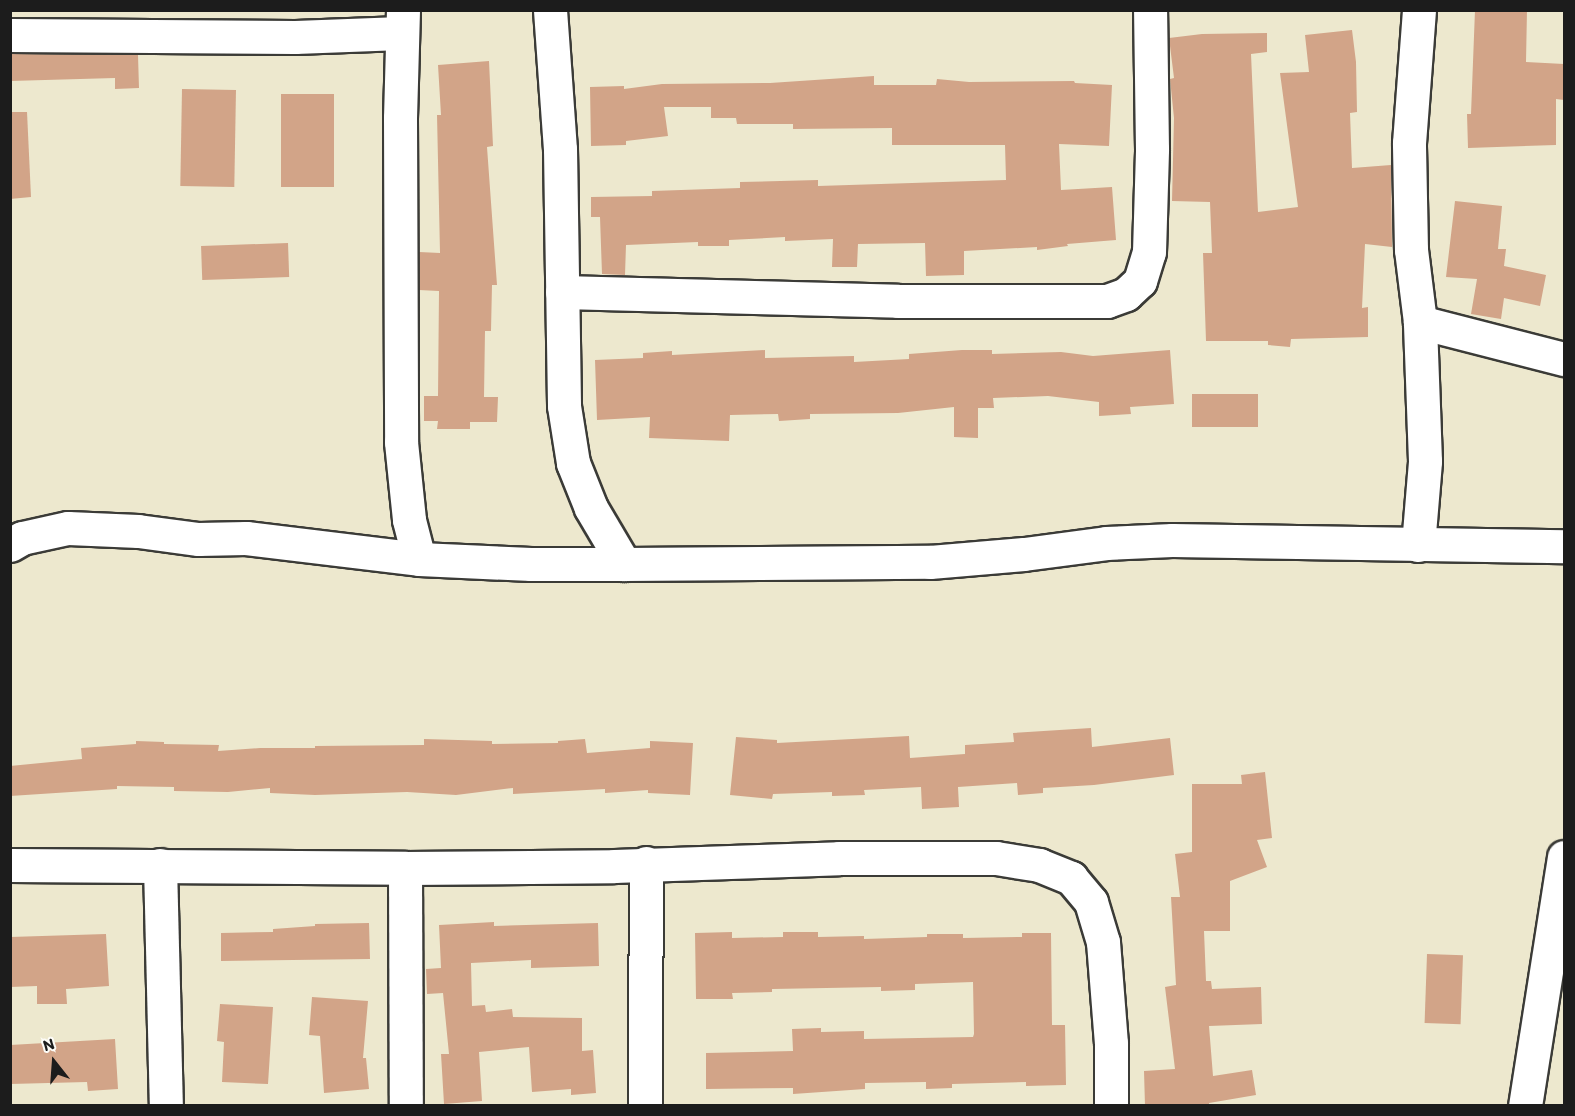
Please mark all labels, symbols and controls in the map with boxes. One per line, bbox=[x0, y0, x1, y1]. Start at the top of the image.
north arrow bbox=[24, 1032, 84, 1092]
text: N bbox=[41, 1034, 57, 1055]

